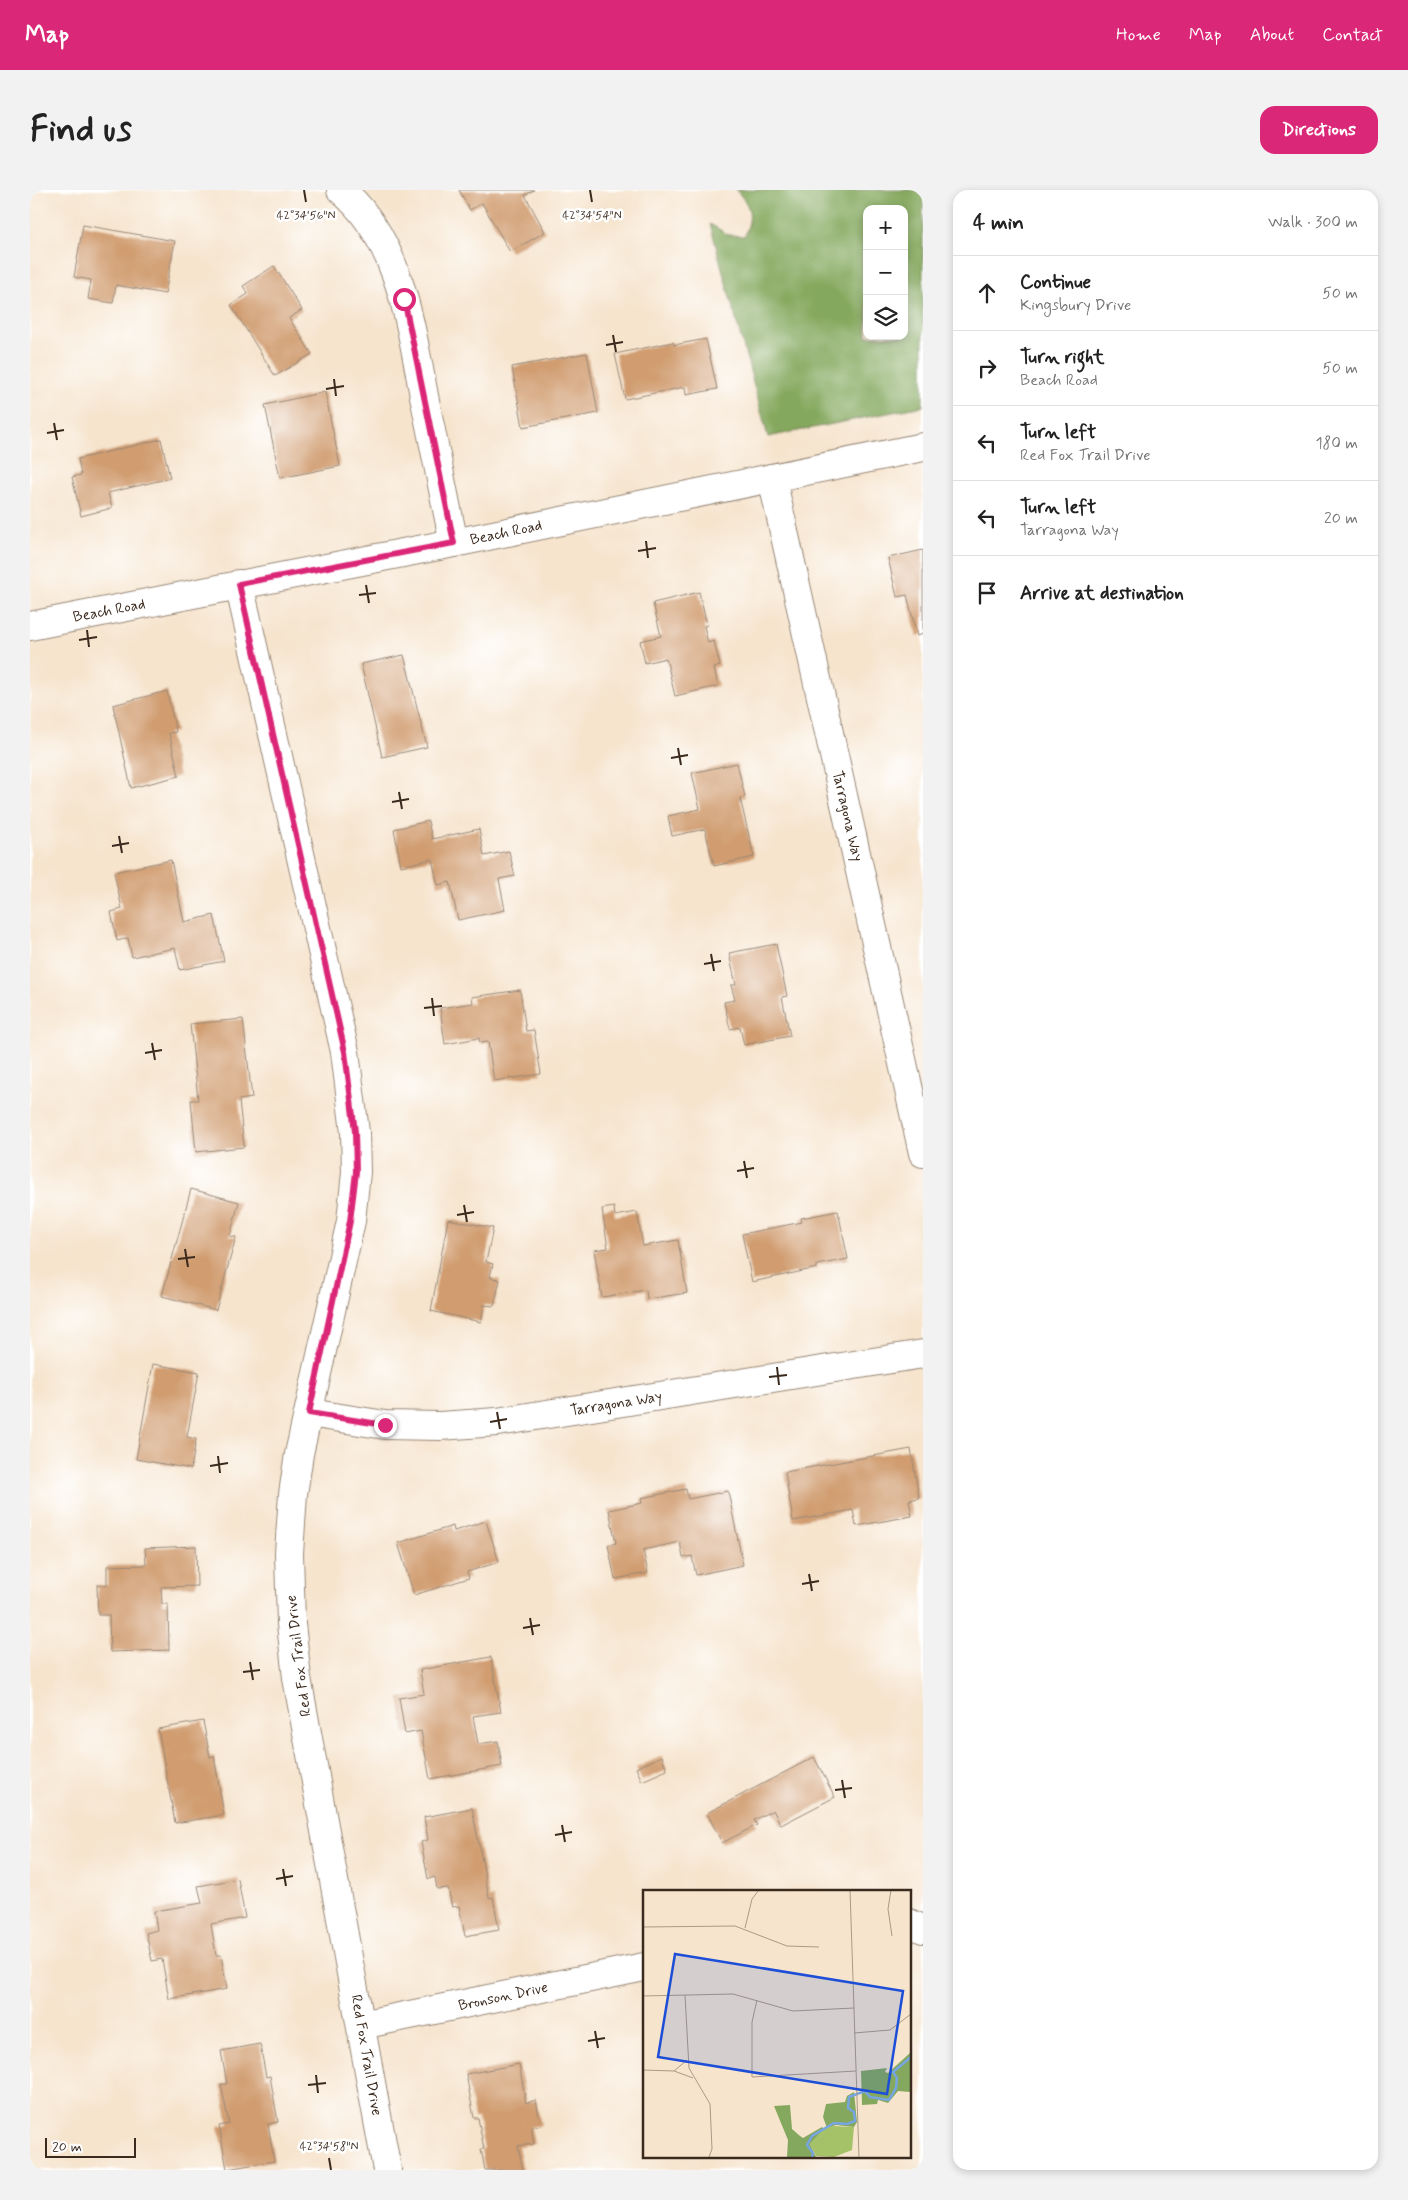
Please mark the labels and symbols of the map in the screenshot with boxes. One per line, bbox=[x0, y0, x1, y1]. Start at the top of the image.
text: 42°34'56"N bbox=[277, 208, 335, 224]
text: 42°34'54"N bbox=[562, 208, 622, 224]
route start bbox=[393, 288, 416, 311]
street label: Beach Road bbox=[468, 516, 544, 550]
street label: Beach Road bbox=[71, 594, 147, 628]
street label: Tarragona Way bbox=[827, 769, 867, 864]
street label: Tarragona Way bbox=[569, 1387, 663, 1421]
route end bbox=[374, 1414, 397, 1437]
street label: Red Fox Trail Drive bbox=[282, 1594, 316, 1718]
inset map bbox=[643, 1890, 911, 2158]
street label: Bronson Drive bbox=[457, 1978, 550, 2016]
street label: Red Fox Trail Drive bbox=[346, 1993, 387, 2117]
scale bar bbox=[45, 2135, 136, 2158]
text: 42°34'58"N bbox=[300, 2139, 358, 2155]

